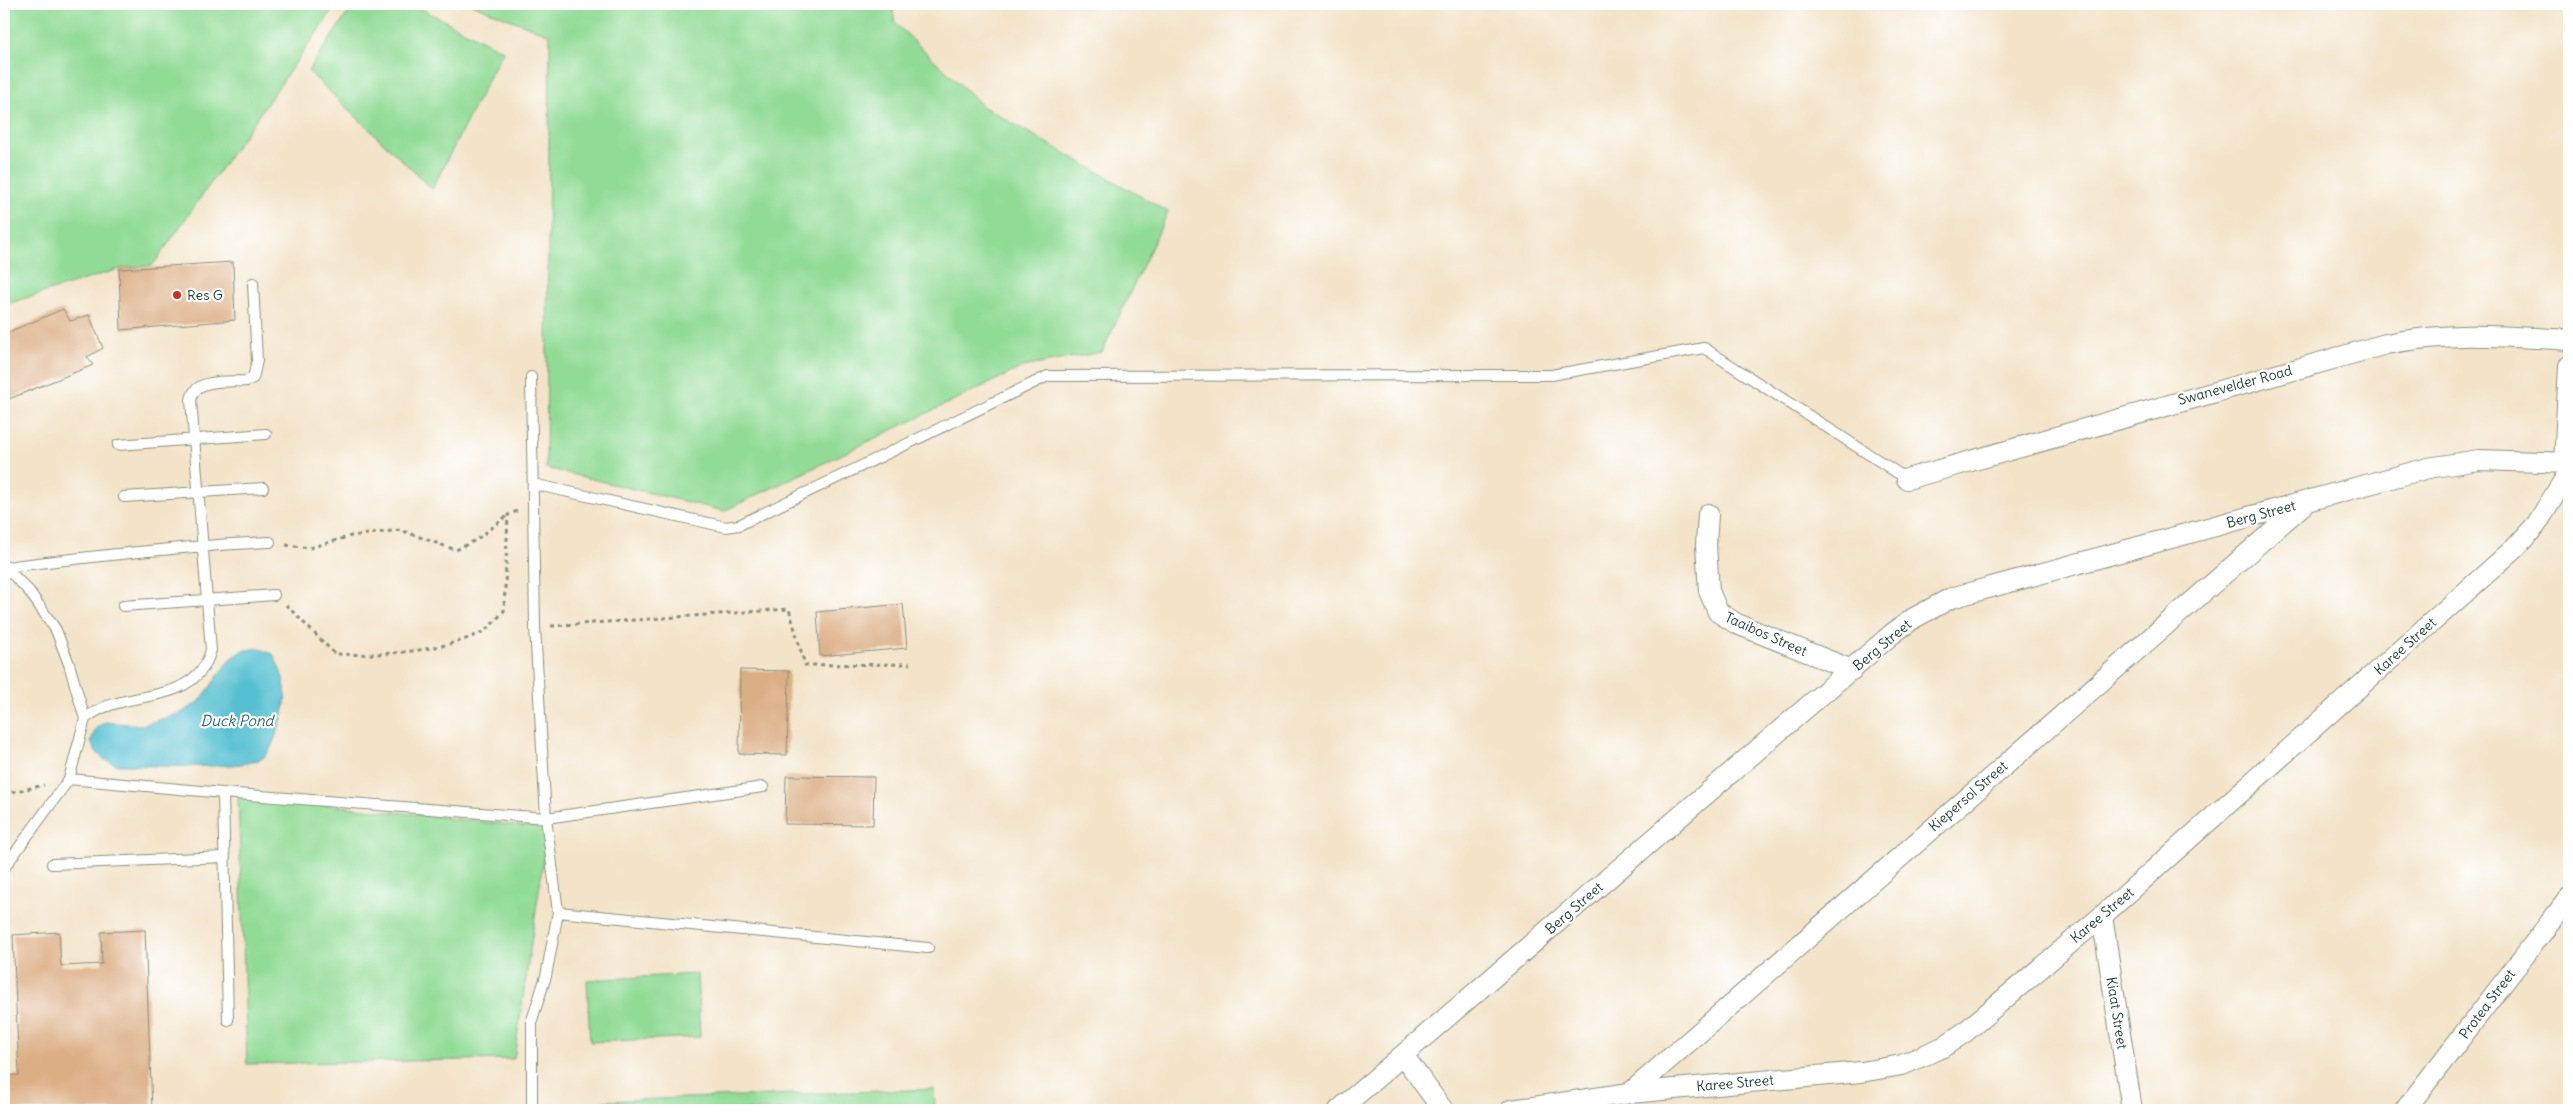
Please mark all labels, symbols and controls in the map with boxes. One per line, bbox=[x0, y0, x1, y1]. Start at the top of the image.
place label: Res G bbox=[187, 286, 223, 304]
marker: Res G bbox=[171, 289, 183, 301]
street label: Swanevelder Road bbox=[2176, 361, 2294, 409]
street label: Berg Street bbox=[2224, 496, 2298, 532]
street label: Taaibos Street bbox=[1722, 608, 1810, 660]
street label: Karee Street bbox=[2370, 613, 2440, 679]
street label: Berg Street bbox=[1849, 615, 1915, 675]
water label: Duck Pond bbox=[201, 711, 276, 730]
street label: Kiepersol Street bbox=[1925, 757, 2011, 835]
street label: Berg Street bbox=[1541, 878, 1607, 938]
street label: Karee Street bbox=[2066, 883, 2138, 947]
street label: Protea Street bbox=[2455, 965, 2519, 1042]
street label: Kiaat Street bbox=[2102, 975, 2132, 1051]
street label: Karee Street bbox=[1696, 1071, 1775, 1095]

